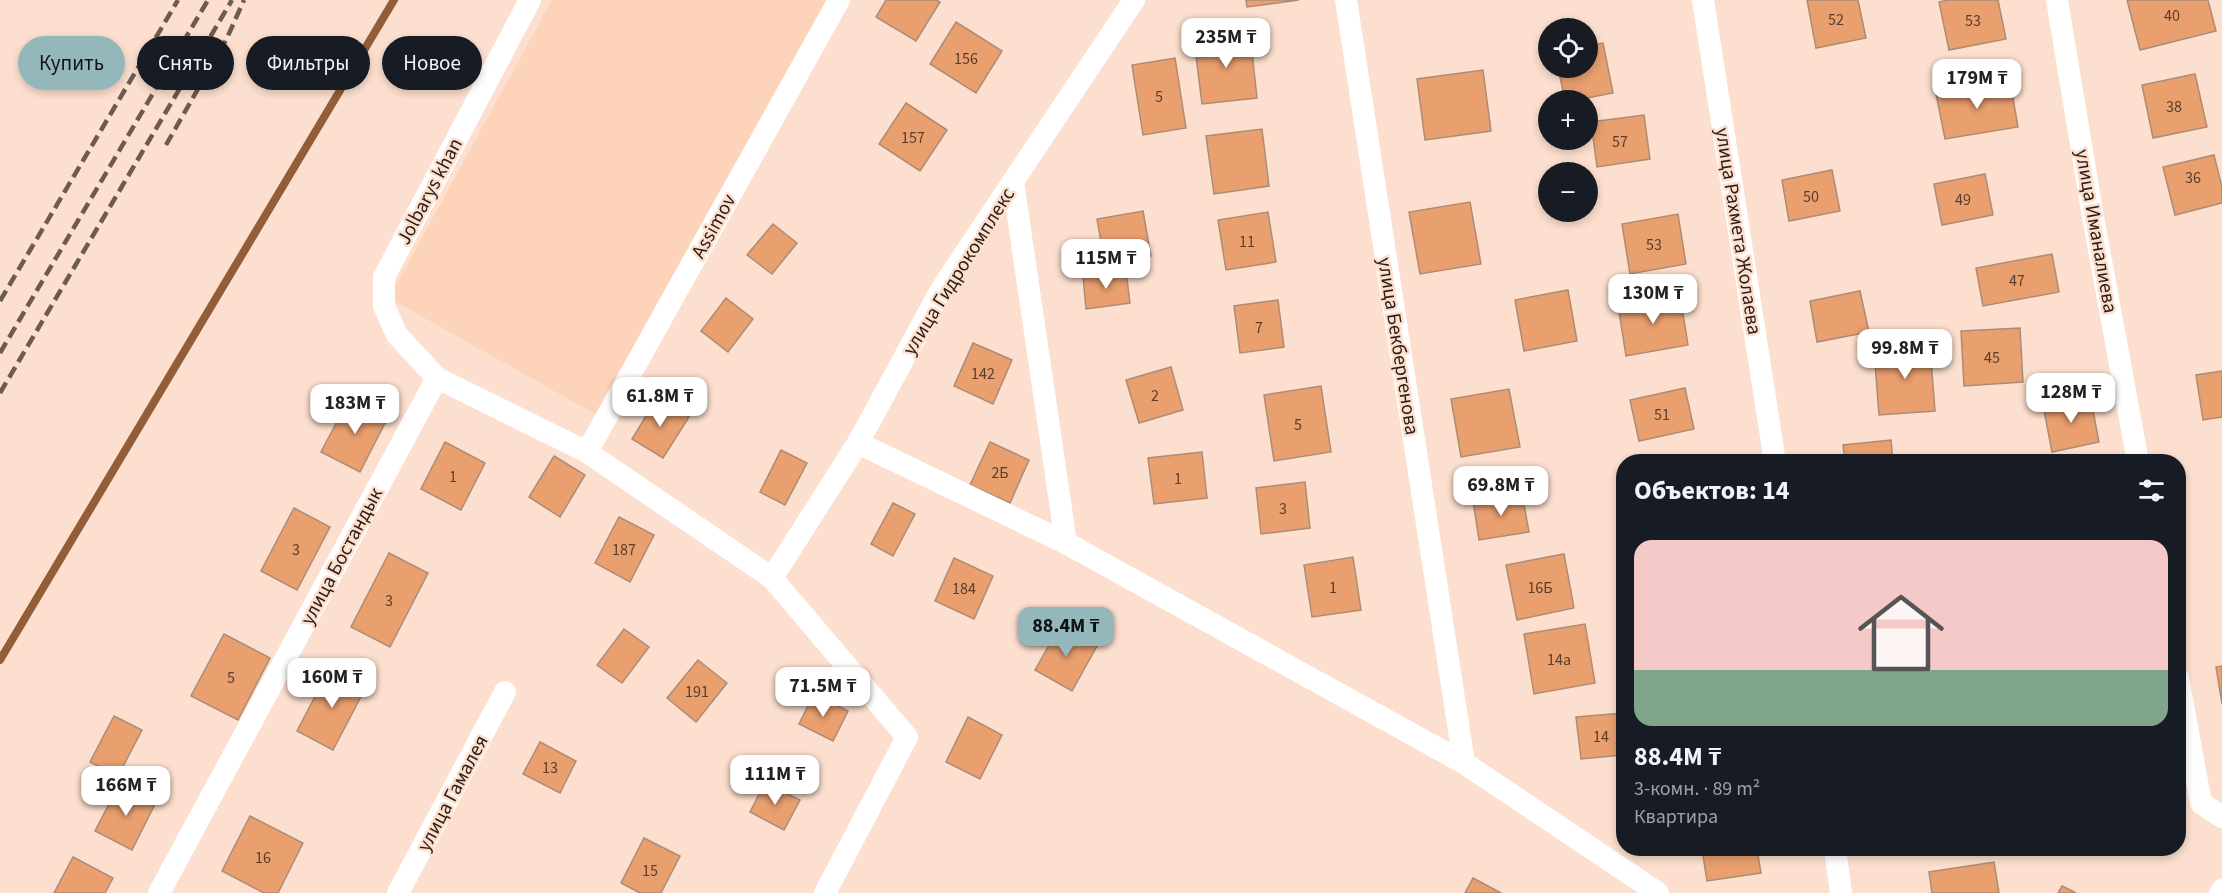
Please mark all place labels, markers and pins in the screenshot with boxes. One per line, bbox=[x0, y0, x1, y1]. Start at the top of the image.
pin: 235M ₸ bbox=[1177, 18, 1275, 69]
pin: 179M ₸ bbox=[1928, 59, 2026, 110]
pin: 115M ₸ bbox=[1057, 239, 1155, 290]
pin: 130M ₸ bbox=[1604, 274, 1702, 325]
pin: 99.8M ₸ bbox=[1850, 329, 1960, 380]
pin: 128M ₸ bbox=[2022, 373, 2120, 424]
pin: 61.8M ₸ bbox=[605, 377, 715, 428]
pin: 183M ₸ bbox=[306, 384, 404, 435]
pin: 69.8M ₸ bbox=[1446, 466, 1556, 517]
pin: 88.4M ₸ bbox=[1011, 607, 1121, 658]
pin: 160M ₸ bbox=[283, 658, 381, 709]
pin: 71.5M ₸ bbox=[768, 667, 878, 718]
pin: 111M ₸ bbox=[726, 755, 824, 806]
pin: 166M ₸ bbox=[77, 766, 175, 817]

